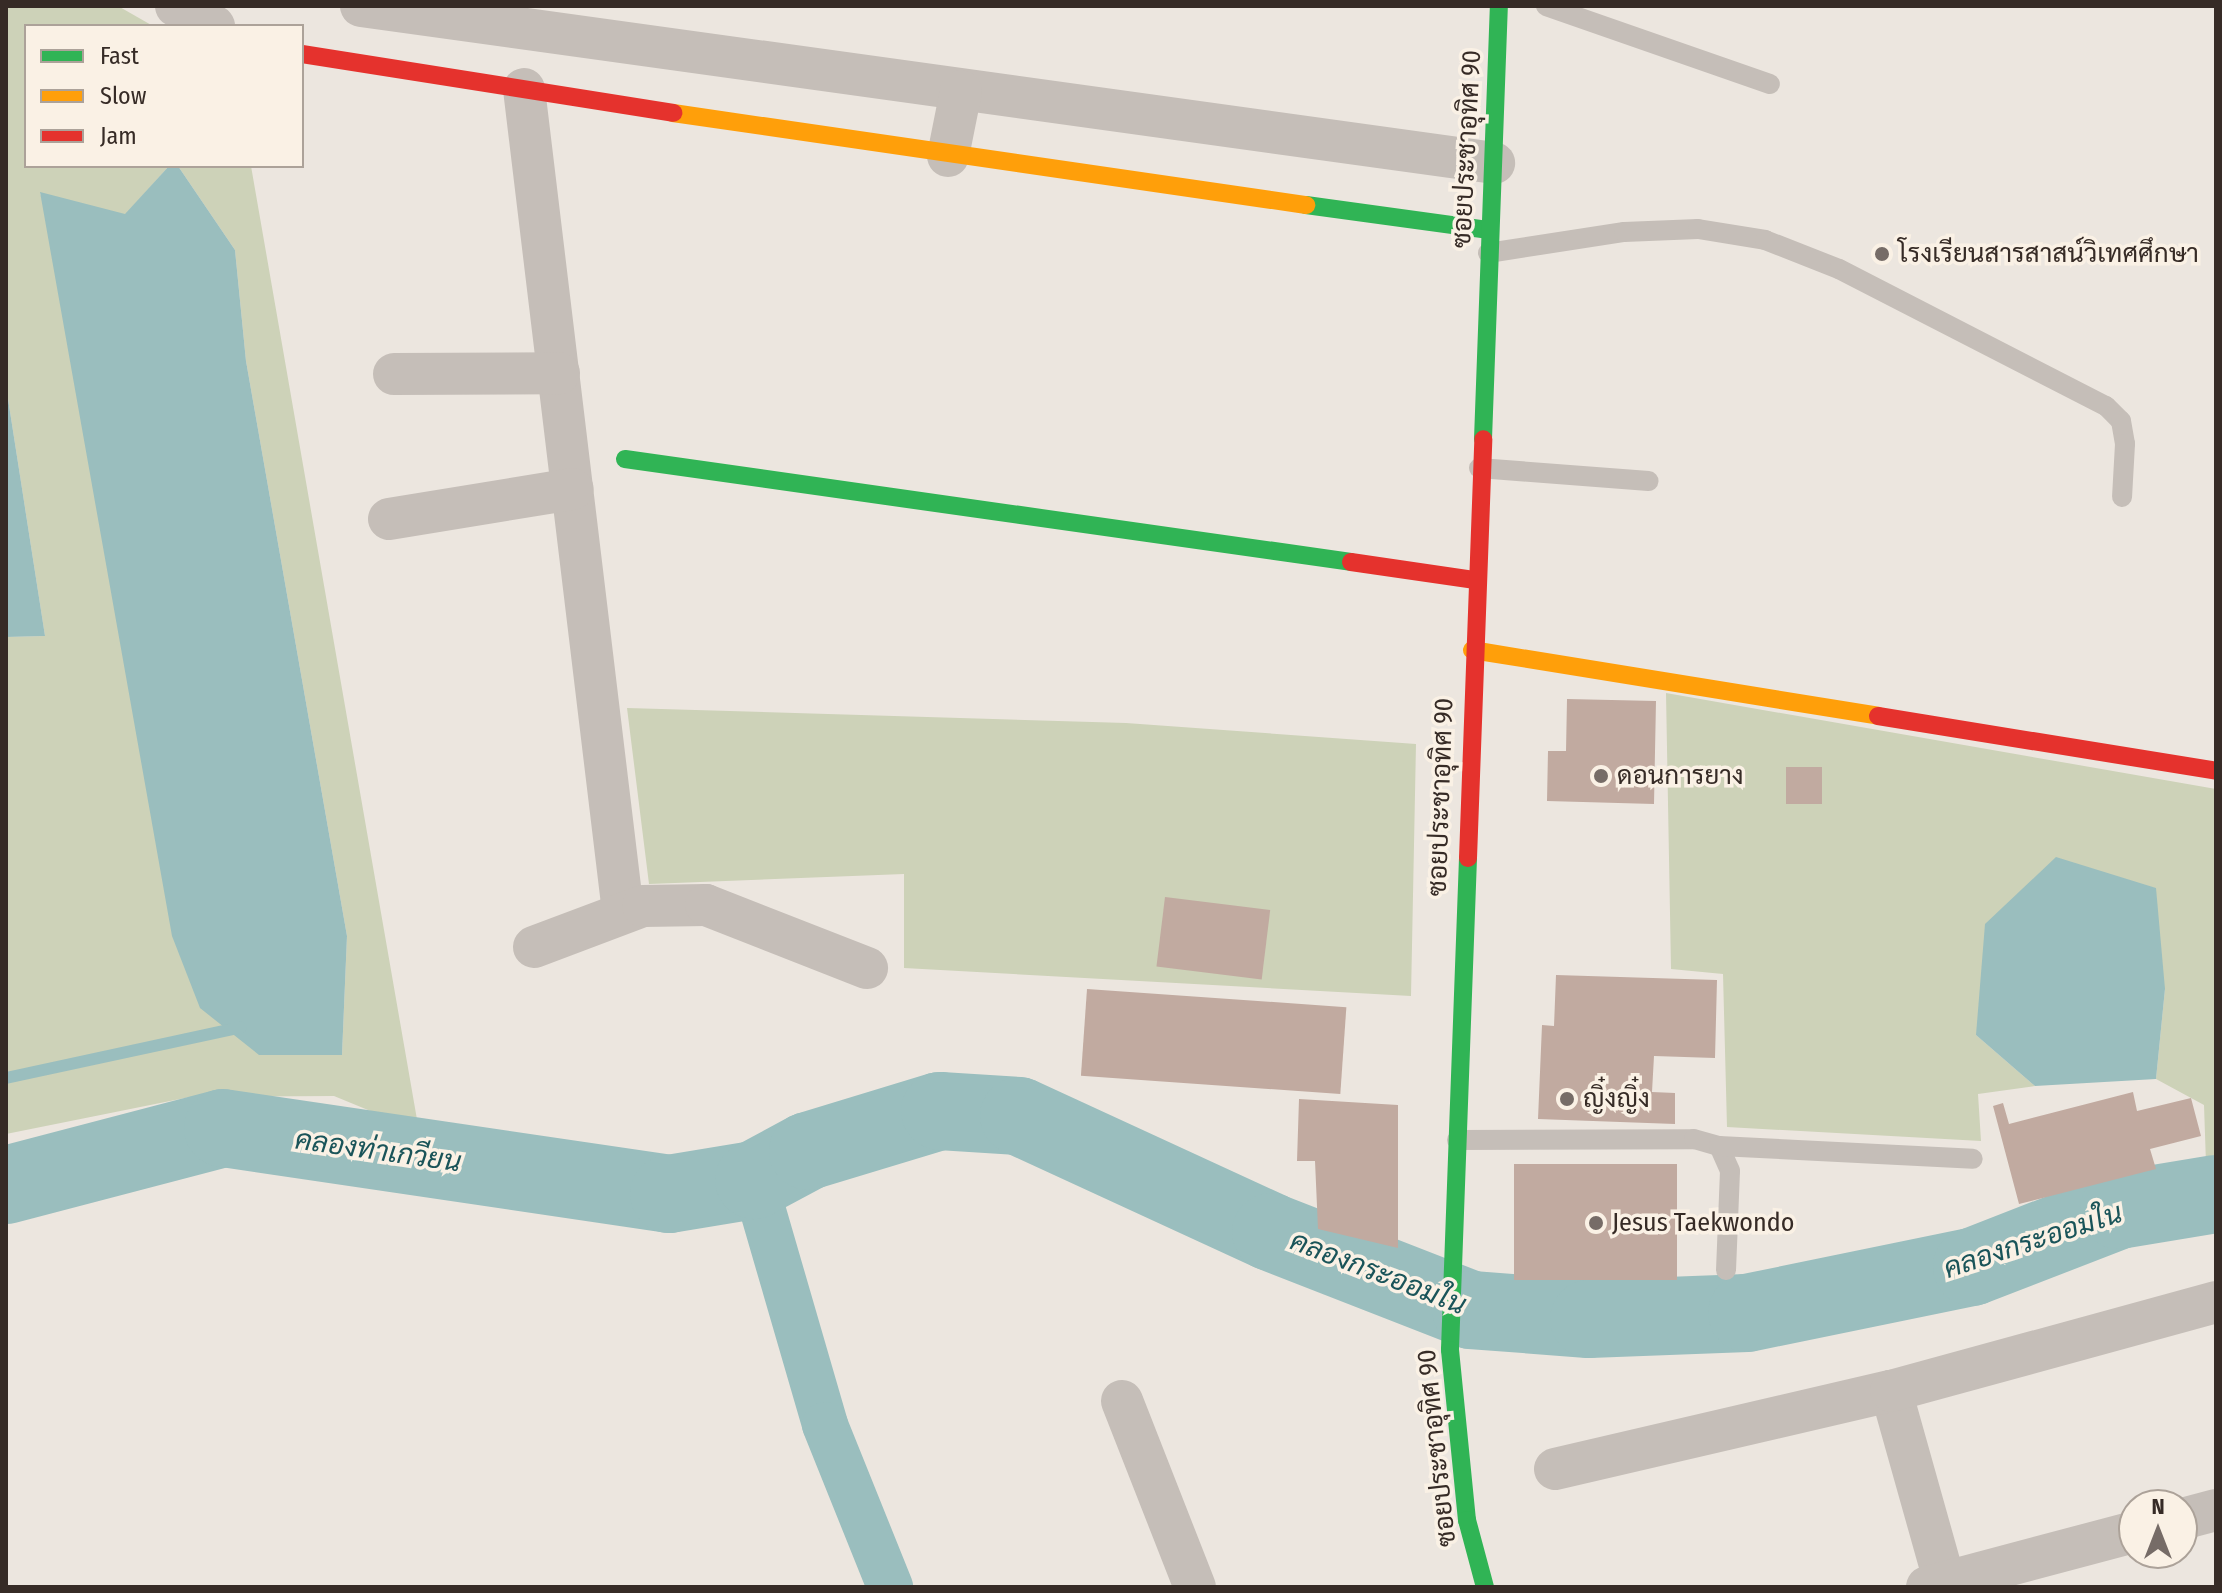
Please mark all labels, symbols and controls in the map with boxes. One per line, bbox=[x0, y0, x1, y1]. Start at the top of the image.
legend bbox=[24, 24, 304, 168]
text: Fast bbox=[100, 42, 139, 70]
street label: ซอยประชาอุทิศ 90 bbox=[1446, 49, 1488, 249]
text: Slow bbox=[100, 82, 146, 110]
text: Jam bbox=[100, 122, 137, 150]
place label: โรงเรียนสารสาสน์วิเทศศึกษา bbox=[1898, 238, 2199, 270]
marker: โรงเรียนสารสาสน์วิเทศศึกษา bbox=[1873, 245, 1891, 263]
street label: ซอยประชาอุทิศ 90 bbox=[1422, 697, 1460, 897]
place label: ดอนการยาง bbox=[1617, 760, 1744, 792]
marker: ดอนการยาง bbox=[1592, 767, 1610, 785]
place label: ญิ๋งญิ๋ง bbox=[1583, 1083, 1650, 1115]
marker: ญิ๋งญิ๋ง bbox=[1558, 1090, 1576, 1108]
water label: คลองท่าเกวียน bbox=[293, 1123, 463, 1179]
water label: คลองกระออมใน bbox=[1940, 1196, 2126, 1286]
place label: Jesus Taekwondo bbox=[1612, 1207, 1794, 1239]
marker: Jesus Taekwondo bbox=[1587, 1214, 1605, 1232]
water label: คลองกระออมใน bbox=[1285, 1224, 1471, 1322]
street label: ซอยประชาอุทิศ 90 bbox=[1411, 1348, 1463, 1548]
north arrow bbox=[2118, 1489, 2198, 1569]
text: N bbox=[2151, 1493, 2165, 1520]

